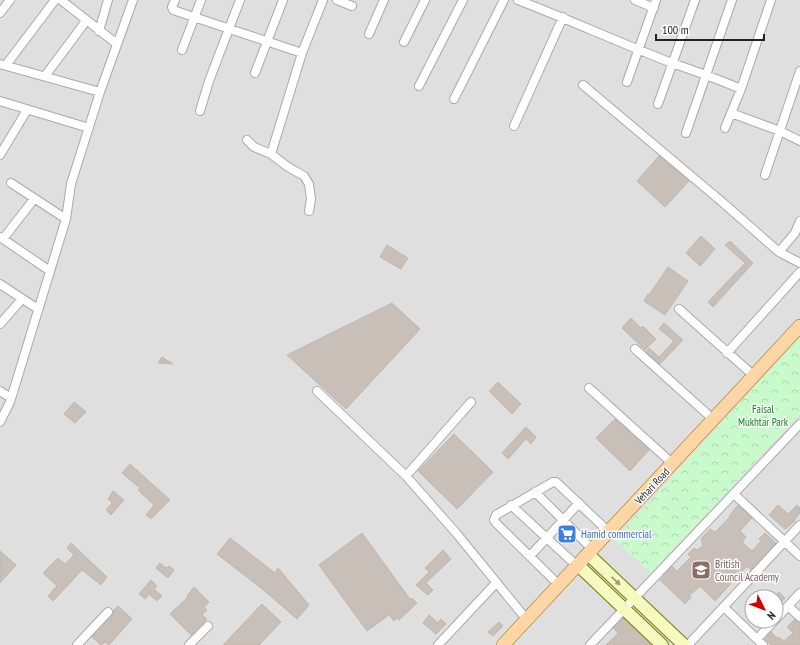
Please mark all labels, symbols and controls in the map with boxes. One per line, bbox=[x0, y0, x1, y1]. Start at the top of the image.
scale bar bbox=[656, 16, 764, 42]
text: 100 m bbox=[662, 22, 689, 37]
park label: Faisal Mukhtar Park bbox=[738, 402, 789, 429]
street label: Vehari Road bbox=[631, 465, 673, 508]
supermarket icon: Hamid commercial bbox=[556, 523, 578, 545]
place label: Hamid commercial bbox=[581, 527, 652, 541]
place label: British Council Academy bbox=[715, 557, 780, 584]
school or university icon: British Council Academy bbox=[690, 559, 712, 581]
one-way arrow bbox=[612, 576, 621, 585]
north arrow bbox=[744, 589, 784, 629]
text: N bbox=[764, 609, 779, 623]

